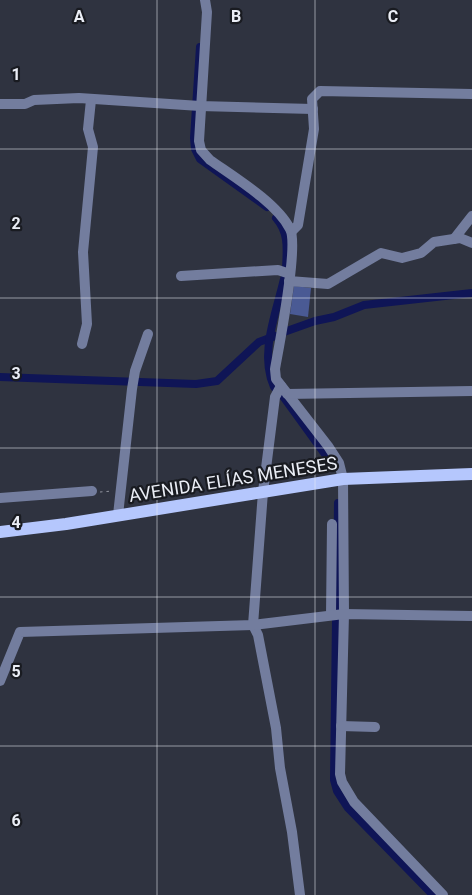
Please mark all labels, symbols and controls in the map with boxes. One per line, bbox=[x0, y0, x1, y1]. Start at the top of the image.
text: A bbox=[74, 7, 85, 26]
text: B bbox=[231, 7, 241, 26]
text: C bbox=[388, 7, 398, 26]
text: 1 bbox=[11, 65, 21, 84]
text: 2 bbox=[11, 214, 21, 233]
text: 3 bbox=[11, 364, 21, 383]
street label: AVENIDA ELÍAS MENESES bbox=[127, 452, 339, 506]
text: 4 bbox=[11, 513, 21, 532]
text: 5 bbox=[11, 662, 21, 681]
text: 6 bbox=[11, 811, 21, 830]

